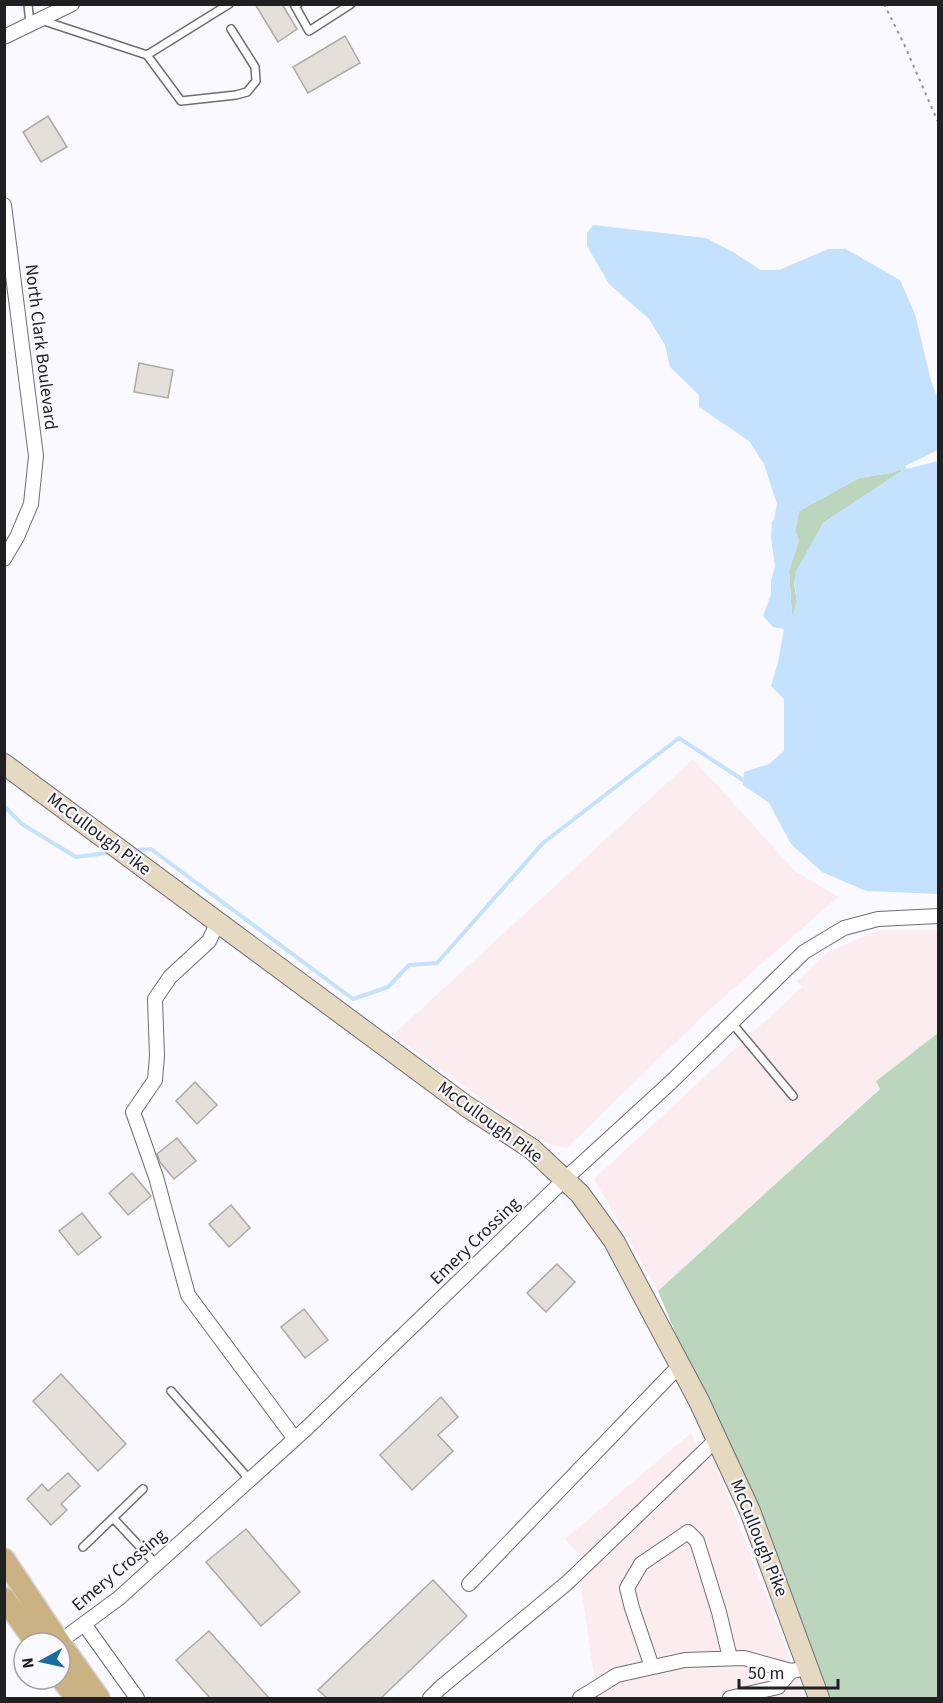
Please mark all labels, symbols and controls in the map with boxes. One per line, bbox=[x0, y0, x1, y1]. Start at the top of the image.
street label: North Clark Boulevard bbox=[18, 263, 64, 431]
street label: McCullough Pike bbox=[42, 787, 156, 881]
street label: McCullough Pike bbox=[432, 1075, 548, 1169]
street label: Emery Crossing bbox=[424, 1192, 526, 1290]
street label: McCullough Pike bbox=[724, 1476, 794, 1600]
street label: Emery Crossing bbox=[66, 1523, 172, 1617]
north arrow bbox=[12, 1631, 72, 1691]
scale bar bbox=[739, 1652, 838, 1690]
text: N bbox=[17, 1656, 40, 1670]
text: 50 m bbox=[748, 1661, 784, 1686]

